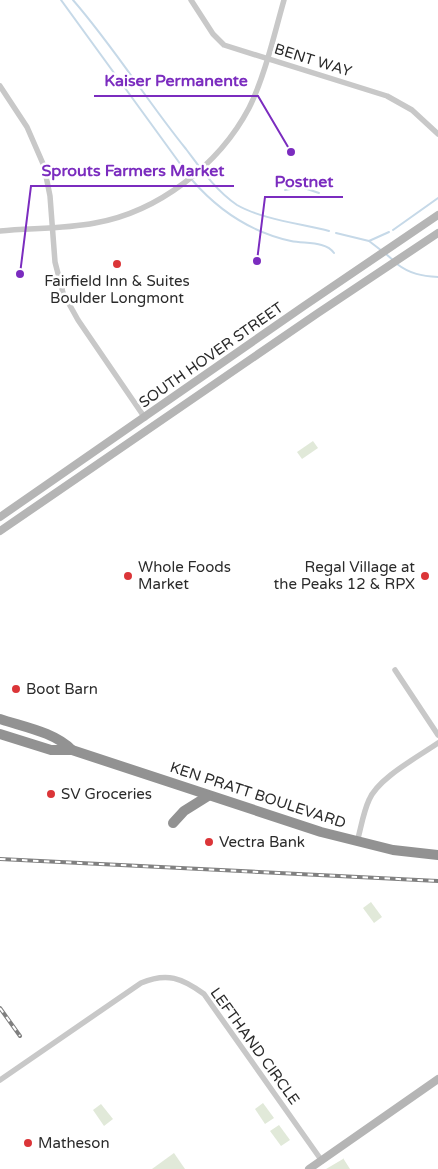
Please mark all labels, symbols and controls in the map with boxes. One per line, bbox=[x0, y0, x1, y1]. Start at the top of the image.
street label: BENT WAY bbox=[272, 40, 354, 80]
callout: Kaiser Permanente bbox=[94, 65, 258, 96]
text: Kaiser Permanente bbox=[104, 71, 248, 91]
callout: Sprouts Farmers Market bbox=[31, 155, 234, 186]
text: Sprouts Farmers Market bbox=[42, 161, 225, 181]
callout: Postnet bbox=[265, 166, 343, 197]
text: Postnet bbox=[275, 172, 334, 192]
marker: Fairfield Inn & Suites Boulder Longmont bbox=[111, 258, 123, 270]
place label: Fairfield Inn & Suites Boulder Longmont bbox=[44, 272, 190, 307]
street label: SOUTH HOVER STREET bbox=[135, 298, 287, 412]
place label: Whole Foods Market bbox=[138, 558, 231, 593]
place label: Regal Village at the Peaks 12 & RPX bbox=[274, 558, 415, 593]
marker: Whole Foods Market bbox=[122, 570, 134, 582]
marker: Regal Village at the Peaks 12 & RPX bbox=[419, 570, 431, 582]
place label: Boot Barn bbox=[26, 680, 98, 698]
marker: Boot Barn bbox=[10, 683, 22, 695]
street label: KEN PRATT BOULEVARD bbox=[168, 758, 348, 832]
place label: SV Groceries bbox=[61, 785, 152, 803]
marker: SV Groceries bbox=[45, 788, 57, 800]
place label: Vectra Bank bbox=[219, 833, 305, 851]
marker: Vectra Bank bbox=[203, 836, 215, 848]
street label: LEFTHAND CIRCLE bbox=[207, 984, 303, 1108]
place label: Matheson bbox=[38, 1134, 110, 1152]
marker: Matheson bbox=[22, 1137, 34, 1149]

